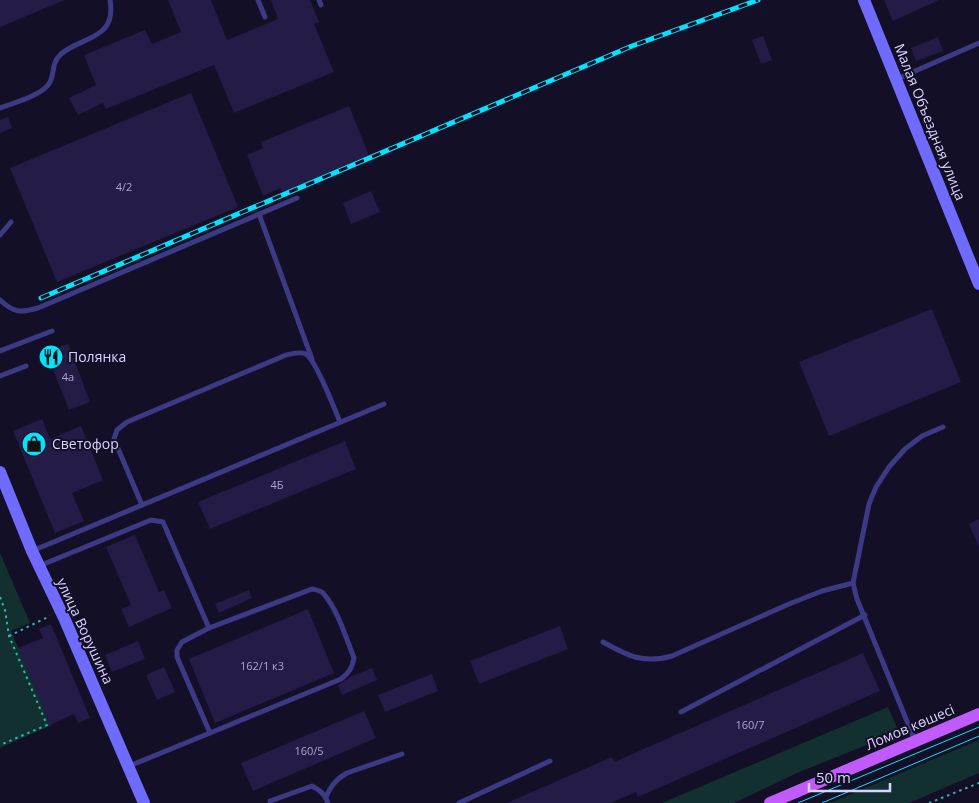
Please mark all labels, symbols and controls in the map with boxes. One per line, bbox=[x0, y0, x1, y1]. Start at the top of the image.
street label: Малая Объездная улица bbox=[890, 41, 971, 203]
house number: 4/2 bbox=[116, 179, 132, 194]
restaurant icon: Полянка bbox=[38, 344, 64, 370]
place label: Полянка bbox=[68, 347, 126, 366]
house number: 4а bbox=[62, 369, 74, 384]
shop icon: Светофор bbox=[21, 431, 47, 457]
place label: Светофор bbox=[52, 434, 119, 453]
house number: 4Б bbox=[270, 477, 284, 492]
street label: улица Ворушина bbox=[53, 575, 118, 687]
house number: 162/1 к3 bbox=[240, 658, 284, 673]
street label: Ломов көшесі bbox=[862, 699, 957, 754]
house number: 160/7 bbox=[735, 717, 765, 732]
house number: 160/5 bbox=[294, 743, 324, 758]
scale bar bbox=[809, 760, 890, 792]
text: 50 m bbox=[816, 767, 851, 787]

